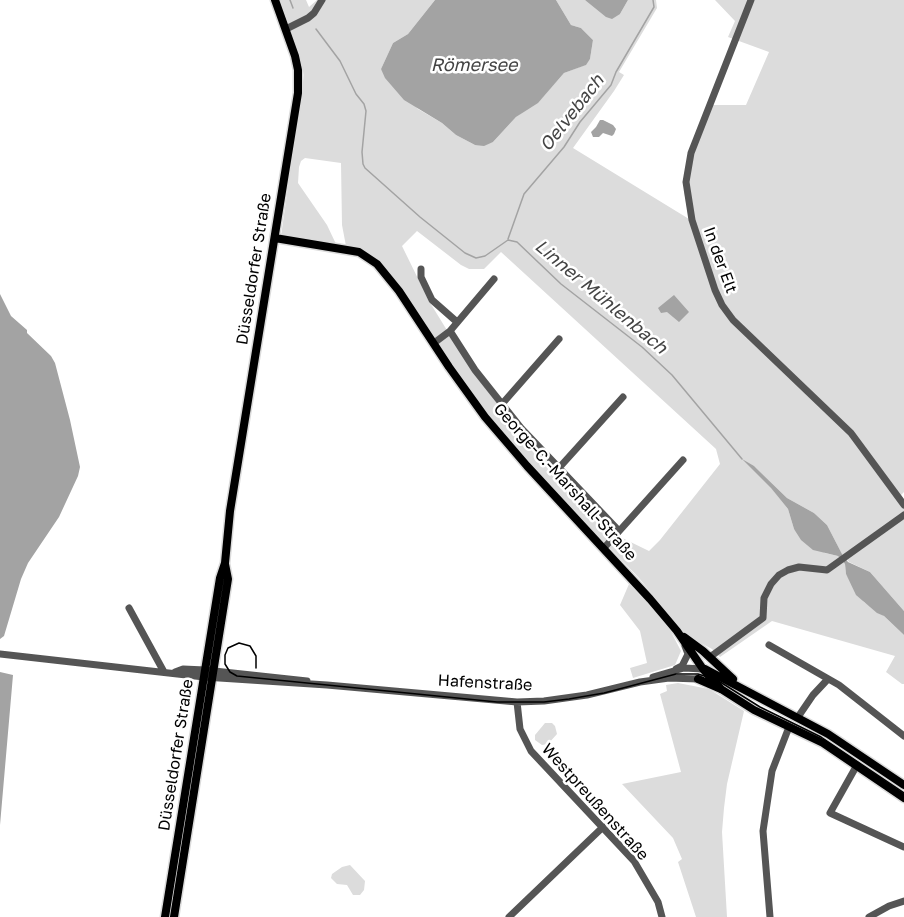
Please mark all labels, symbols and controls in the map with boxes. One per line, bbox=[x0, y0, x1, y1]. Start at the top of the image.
water label: Römersee bbox=[431, 54, 517, 76]
water label: Oelvebach bbox=[535, 70, 609, 156]
street label: Düsseldorfer Straße bbox=[233, 192, 275, 346]
street label: In der Elt bbox=[699, 224, 741, 296]
water label: Linner Mühlenbach bbox=[531, 235, 671, 359]
street label: George-C.-Marshall-Straße bbox=[489, 399, 641, 565]
street label: Hafenstraße bbox=[437, 671, 533, 695]
street label: Düsseldorfer Straße bbox=[155, 678, 197, 832]
street label: Westpreußenstraße bbox=[537, 740, 653, 864]

